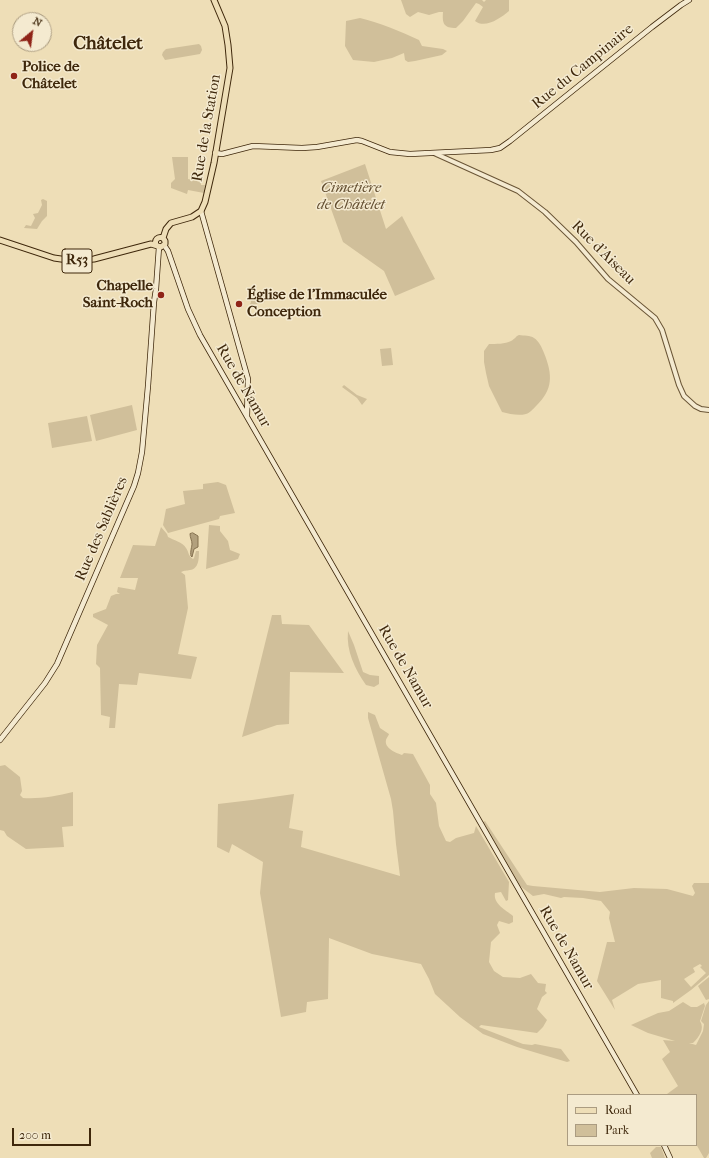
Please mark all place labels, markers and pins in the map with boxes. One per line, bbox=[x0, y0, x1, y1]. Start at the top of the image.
place label: Police de Châtelet bbox=[22, 58, 80, 93]
marker: Police de Châtelet bbox=[9, 71, 19, 81]
place label: Chapelle Saint-Roch bbox=[83, 277, 153, 312]
place label: Église de l'Immaculée Conception bbox=[247, 286, 387, 321]
marker: Chapelle Saint-Roch bbox=[156, 290, 166, 300]
marker: Église de l'Immaculée Conception bbox=[234, 299, 244, 309]

